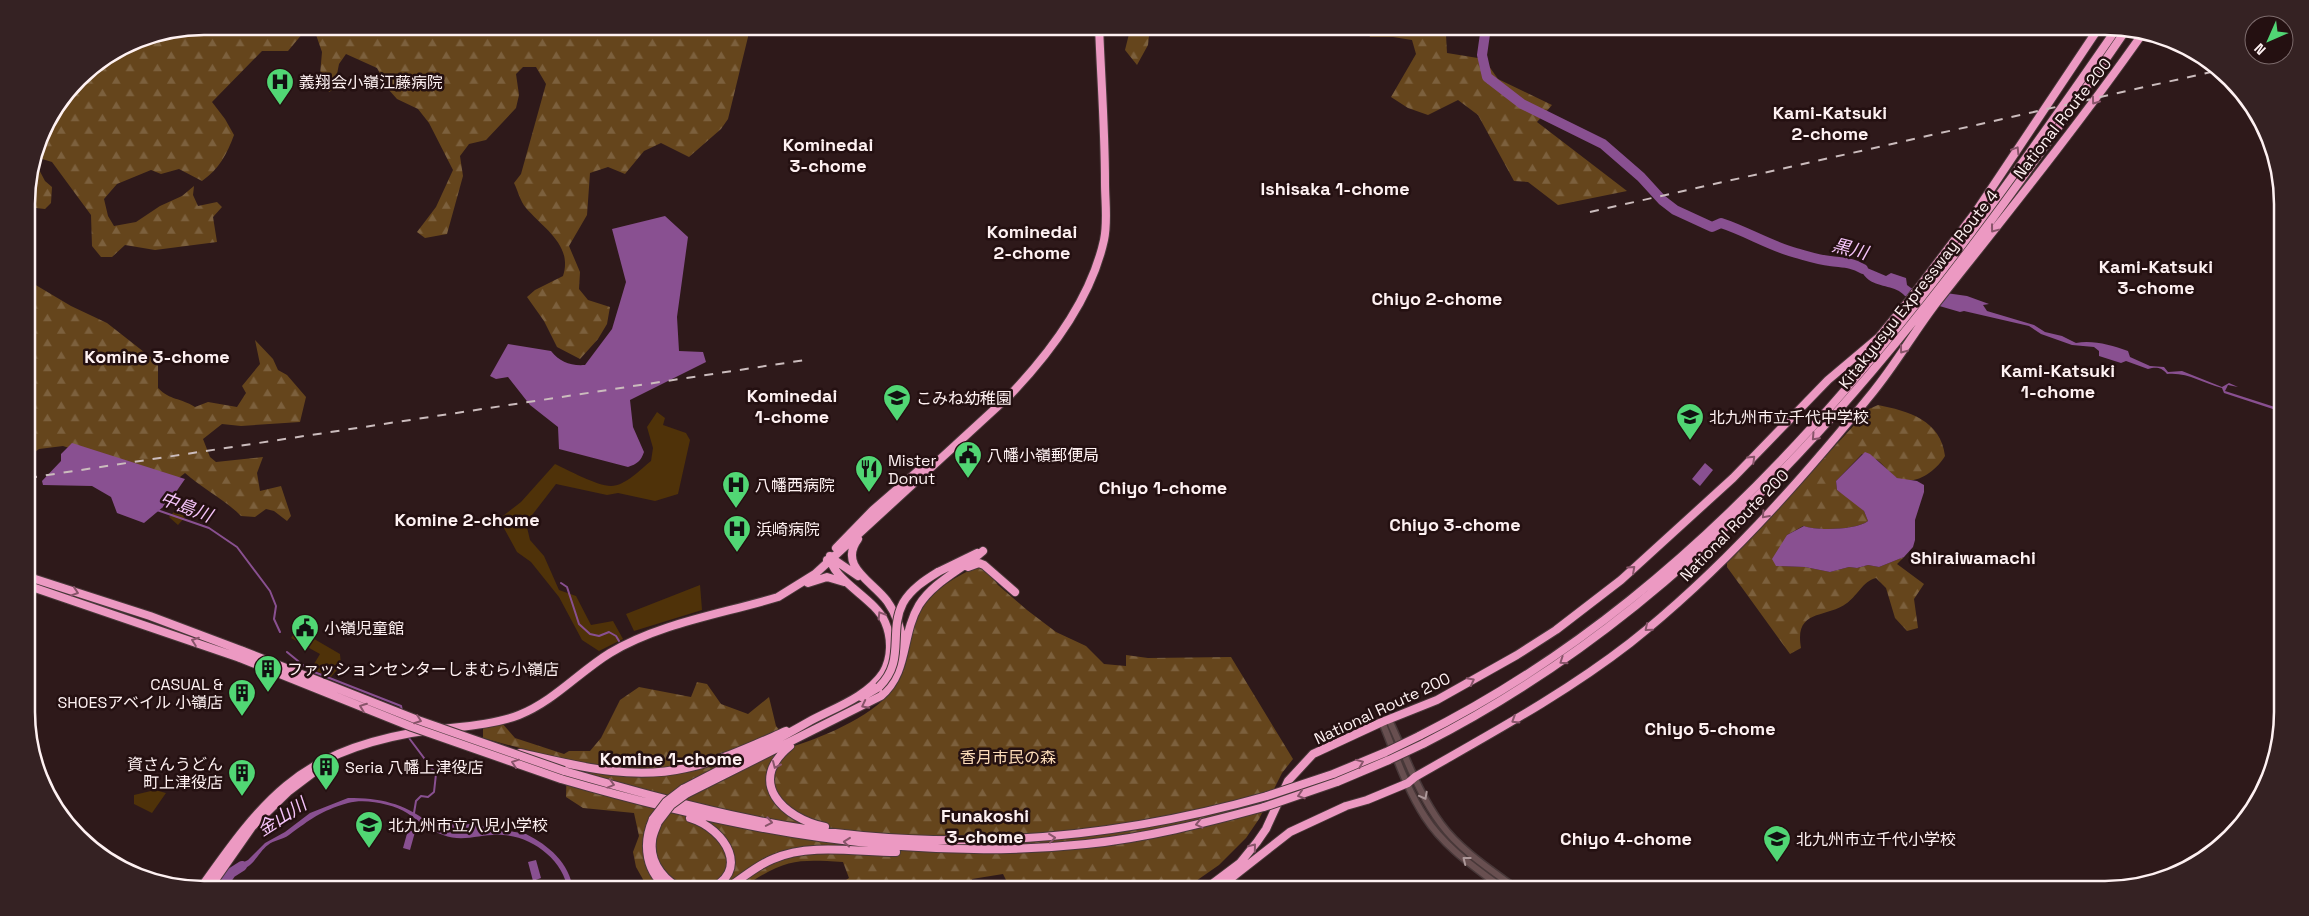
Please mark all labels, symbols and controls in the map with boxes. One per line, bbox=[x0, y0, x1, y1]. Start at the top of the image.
north arrow bbox=[2244, 15, 2294, 65]
text: N bbox=[2250, 40, 2269, 59]
street label: National Route 200 bbox=[2009, 53, 2116, 183]
hospital icon: 義翔会小嶺江藤病院 bbox=[265, 67, 295, 106]
place label: 義翔会小嶺江藤病院 bbox=[299, 72, 443, 93]
one-way arrow bbox=[2092, 95, 2101, 105]
district label: Kami-Katsuki 2-chome bbox=[1773, 101, 1887, 145]
district label: Kominedai 3-chome bbox=[783, 133, 873, 177]
one-way arrow bbox=[2010, 147, 2020, 156]
district label: Ishisaka 1-chome bbox=[1260, 177, 1410, 200]
street label: Kitakyusyu Expressway Route 4 bbox=[1834, 185, 2003, 393]
district label: Kominedai 2-chome bbox=[987, 220, 1077, 264]
one-way arrow bbox=[1992, 223, 2000, 232]
water label: 黒川 bbox=[1830, 233, 1872, 265]
district label: Kami-Katsuki 3-chome bbox=[2099, 255, 2213, 299]
district label: Chiyo 2-chome bbox=[1371, 287, 1503, 310]
one-way arrow bbox=[1900, 344, 1909, 354]
district label: Komine 3-chome bbox=[84, 345, 230, 368]
district label: Kami-Katsuki 1-chome bbox=[2001, 359, 2115, 403]
school or university icon: こみね幼稚園 bbox=[882, 383, 912, 422]
district label: Kominedai 1-chome bbox=[747, 384, 837, 428]
place label: こみね幼稚園 bbox=[916, 388, 1012, 409]
school or university icon: 北九州市立千代中学校 bbox=[1675, 402, 1705, 441]
place label: 北九州市立千代中学校 bbox=[1709, 407, 1869, 428]
one-way arrow bbox=[1812, 431, 1821, 440]
public building icon: 八幡小嶺郵便局 bbox=[953, 440, 983, 479]
place label: 八幡小嶺郵便局 bbox=[987, 445, 1099, 466]
place label: Mister Donut bbox=[888, 450, 937, 489]
restaurant icon: Mister Donut bbox=[854, 454, 884, 493]
one-way arrow bbox=[1746, 456, 1755, 465]
street label: National Route 200 bbox=[1675, 465, 1793, 586]
hospital icon: 八幡西病院 bbox=[721, 470, 751, 509]
place label: 八幡西病院 bbox=[755, 475, 835, 496]
district label: Chiyo 1-chome bbox=[1099, 476, 1227, 499]
water label: 中島川 bbox=[157, 486, 217, 528]
district label: Komine 2-chome bbox=[394, 508, 540, 531]
one-way arrow bbox=[1762, 509, 1771, 518]
district label: Chiyo 3-chome bbox=[1389, 513, 1521, 536]
hospital icon: 浜崎病院 bbox=[722, 514, 752, 553]
place label: 浜崎病院 bbox=[756, 519, 820, 540]
district label: Shiraiwamachi bbox=[1910, 546, 2036, 569]
one-way arrow bbox=[1627, 566, 1636, 575]
one-way arrow bbox=[71, 586, 79, 596]
one-way arrow bbox=[877, 612, 887, 621]
public building icon: 小嶺児童館 bbox=[290, 613, 320, 652]
place label: 小嶺児童館 bbox=[324, 618, 404, 639]
one-way arrow bbox=[1645, 622, 1654, 631]
one-way arrow bbox=[191, 637, 199, 647]
building icon: ファッションセンターしまむら小嶺店 bbox=[253, 654, 283, 693]
one-way arrow bbox=[1560, 655, 1569, 664]
place label: ファッションセンターしまむら小嶺店 bbox=[287, 659, 559, 680]
street label: National Route 200 bbox=[1311, 668, 1454, 749]
place label: CASUAL & SHOESアベイル 小嶺店 bbox=[57, 674, 223, 713]
building icon: CASUAL & SHOESアベイル 小嶺店 bbox=[227, 678, 257, 717]
one-way arrow bbox=[1465, 678, 1474, 688]
one-way arrow bbox=[861, 699, 870, 709]
one-way arrow bbox=[359, 703, 367, 713]
one-way arrow bbox=[414, 714, 422, 724]
one-way arrow bbox=[1512, 714, 1521, 724]
district label: Chiyo 5-chome bbox=[1644, 717, 1776, 740]
district label: Komine 1-chome bbox=[600, 747, 742, 770]
park label: 香月市民の森 bbox=[960, 747, 1056, 768]
building icon: Seria 八幡上津役店 bbox=[311, 752, 341, 791]
place label: 資さんうどん 町上津役店 bbox=[127, 754, 223, 793]
place label: Seria 八幡上津役店 bbox=[345, 757, 484, 778]
building icon: 資さんうどん 町上津役店 bbox=[227, 758, 257, 797]
one-way arrow bbox=[512, 759, 520, 769]
one-way arrow bbox=[772, 759, 782, 768]
one-way arrow bbox=[1355, 759, 1364, 769]
one-way arrow bbox=[606, 778, 615, 789]
one-way arrow bbox=[1297, 790, 1305, 800]
one-way arrow bbox=[1418, 790, 1428, 799]
water label: 金山川 bbox=[253, 791, 312, 841]
district label: Funakoshi 3-chome bbox=[941, 804, 1029, 848]
school or university icon: 北九州市立八児小学校 bbox=[354, 810, 384, 849]
place label: 北九州市立八児小学校 bbox=[388, 815, 548, 836]
one-way arrow bbox=[764, 817, 773, 827]
one-way arrow bbox=[1195, 818, 1204, 829]
school or university icon: 北九州市立千代小学校 bbox=[1762, 824, 1792, 863]
district label: Chiyo 4-chome bbox=[1560, 827, 1692, 850]
place label: 北九州市立千代小学校 bbox=[1796, 829, 1956, 850]
one-way arrow bbox=[1049, 833, 1057, 844]
one-way arrow bbox=[843, 837, 851, 848]
one-way arrow bbox=[1248, 843, 1257, 852]
one-way arrow bbox=[1463, 858, 1472, 866]

